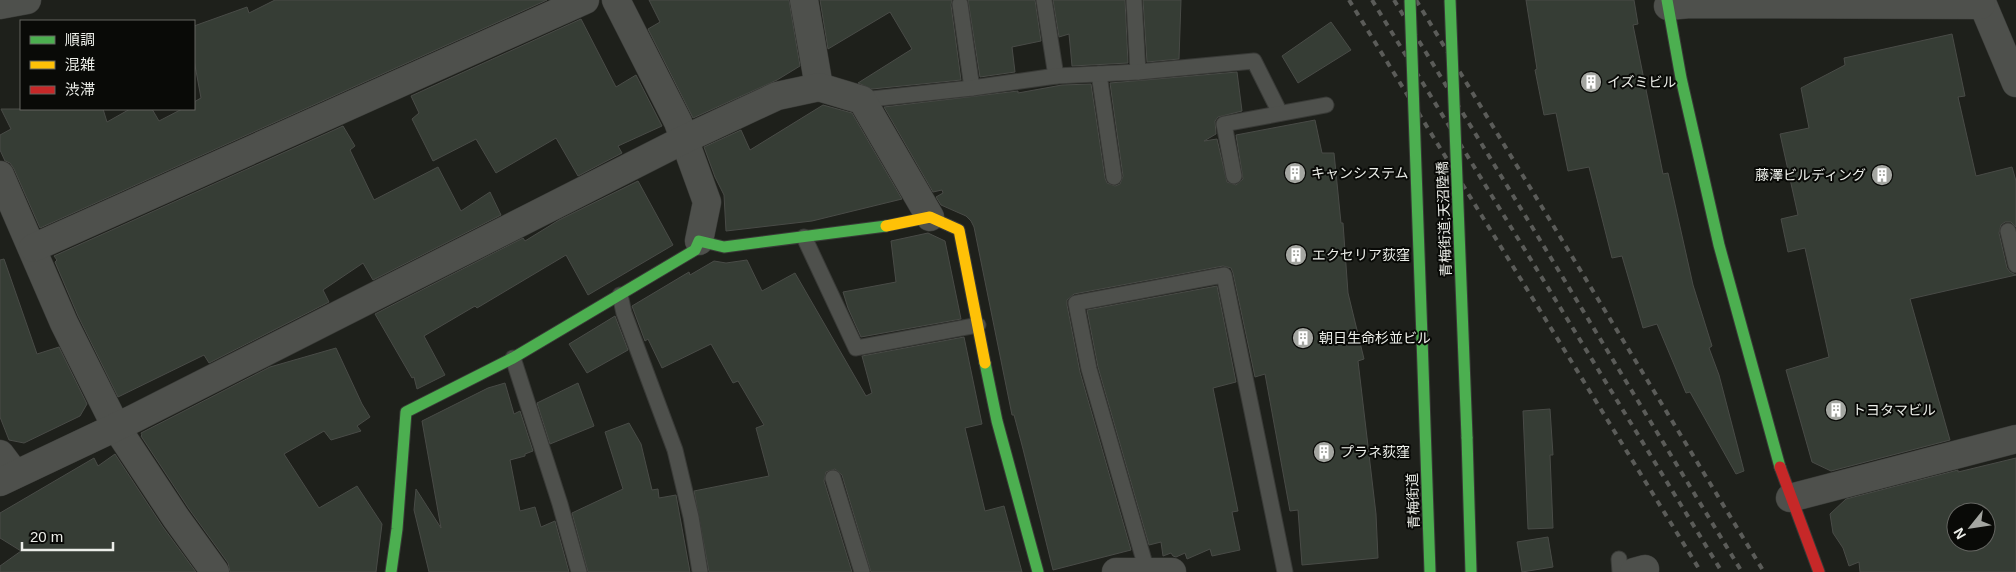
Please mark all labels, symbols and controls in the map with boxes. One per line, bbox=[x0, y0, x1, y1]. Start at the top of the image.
legend bbox=[20, 20, 195, 110]
text: 順調 bbox=[65, 31, 95, 48]
text: 混雑 bbox=[65, 56, 95, 73]
building icon: イズミビル bbox=[1579, 70, 1603, 94]
place label: イズミビル bbox=[1607, 74, 1677, 90]
text: 渋滞 bbox=[65, 81, 95, 98]
building icon: キャンシステム bbox=[1283, 161, 1307, 185]
street label: 青梅街道;天沼陸橋 bbox=[1434, 161, 1454, 277]
building icon: 藤澤ビルディング bbox=[1870, 163, 1894, 187]
place label: キャンシステム bbox=[1311, 165, 1409, 181]
place label: 藤澤ビルディング bbox=[1755, 167, 1866, 183]
building icon: エクセリア荻窪 bbox=[1284, 243, 1308, 267]
place label: エクセリア荻窪 bbox=[1312, 247, 1410, 263]
building icon: 朝日生命杉並ビル bbox=[1291, 326, 1315, 350]
place label: 朝日生命杉並ビル bbox=[1319, 330, 1431, 346]
building icon: トヨタマビル bbox=[1824, 398, 1848, 422]
place label: トヨタマビル bbox=[1852, 402, 1936, 418]
building icon: プラネ荻窪 bbox=[1312, 440, 1336, 464]
place label: プラネ荻窪 bbox=[1340, 444, 1410, 460]
street label: 青梅街道 bbox=[1404, 473, 1422, 529]
north arrow bbox=[1946, 502, 1996, 552]
scale bar bbox=[22, 520, 114, 552]
text: N bbox=[1950, 525, 1969, 542]
text: 20 m bbox=[30, 528, 63, 545]

